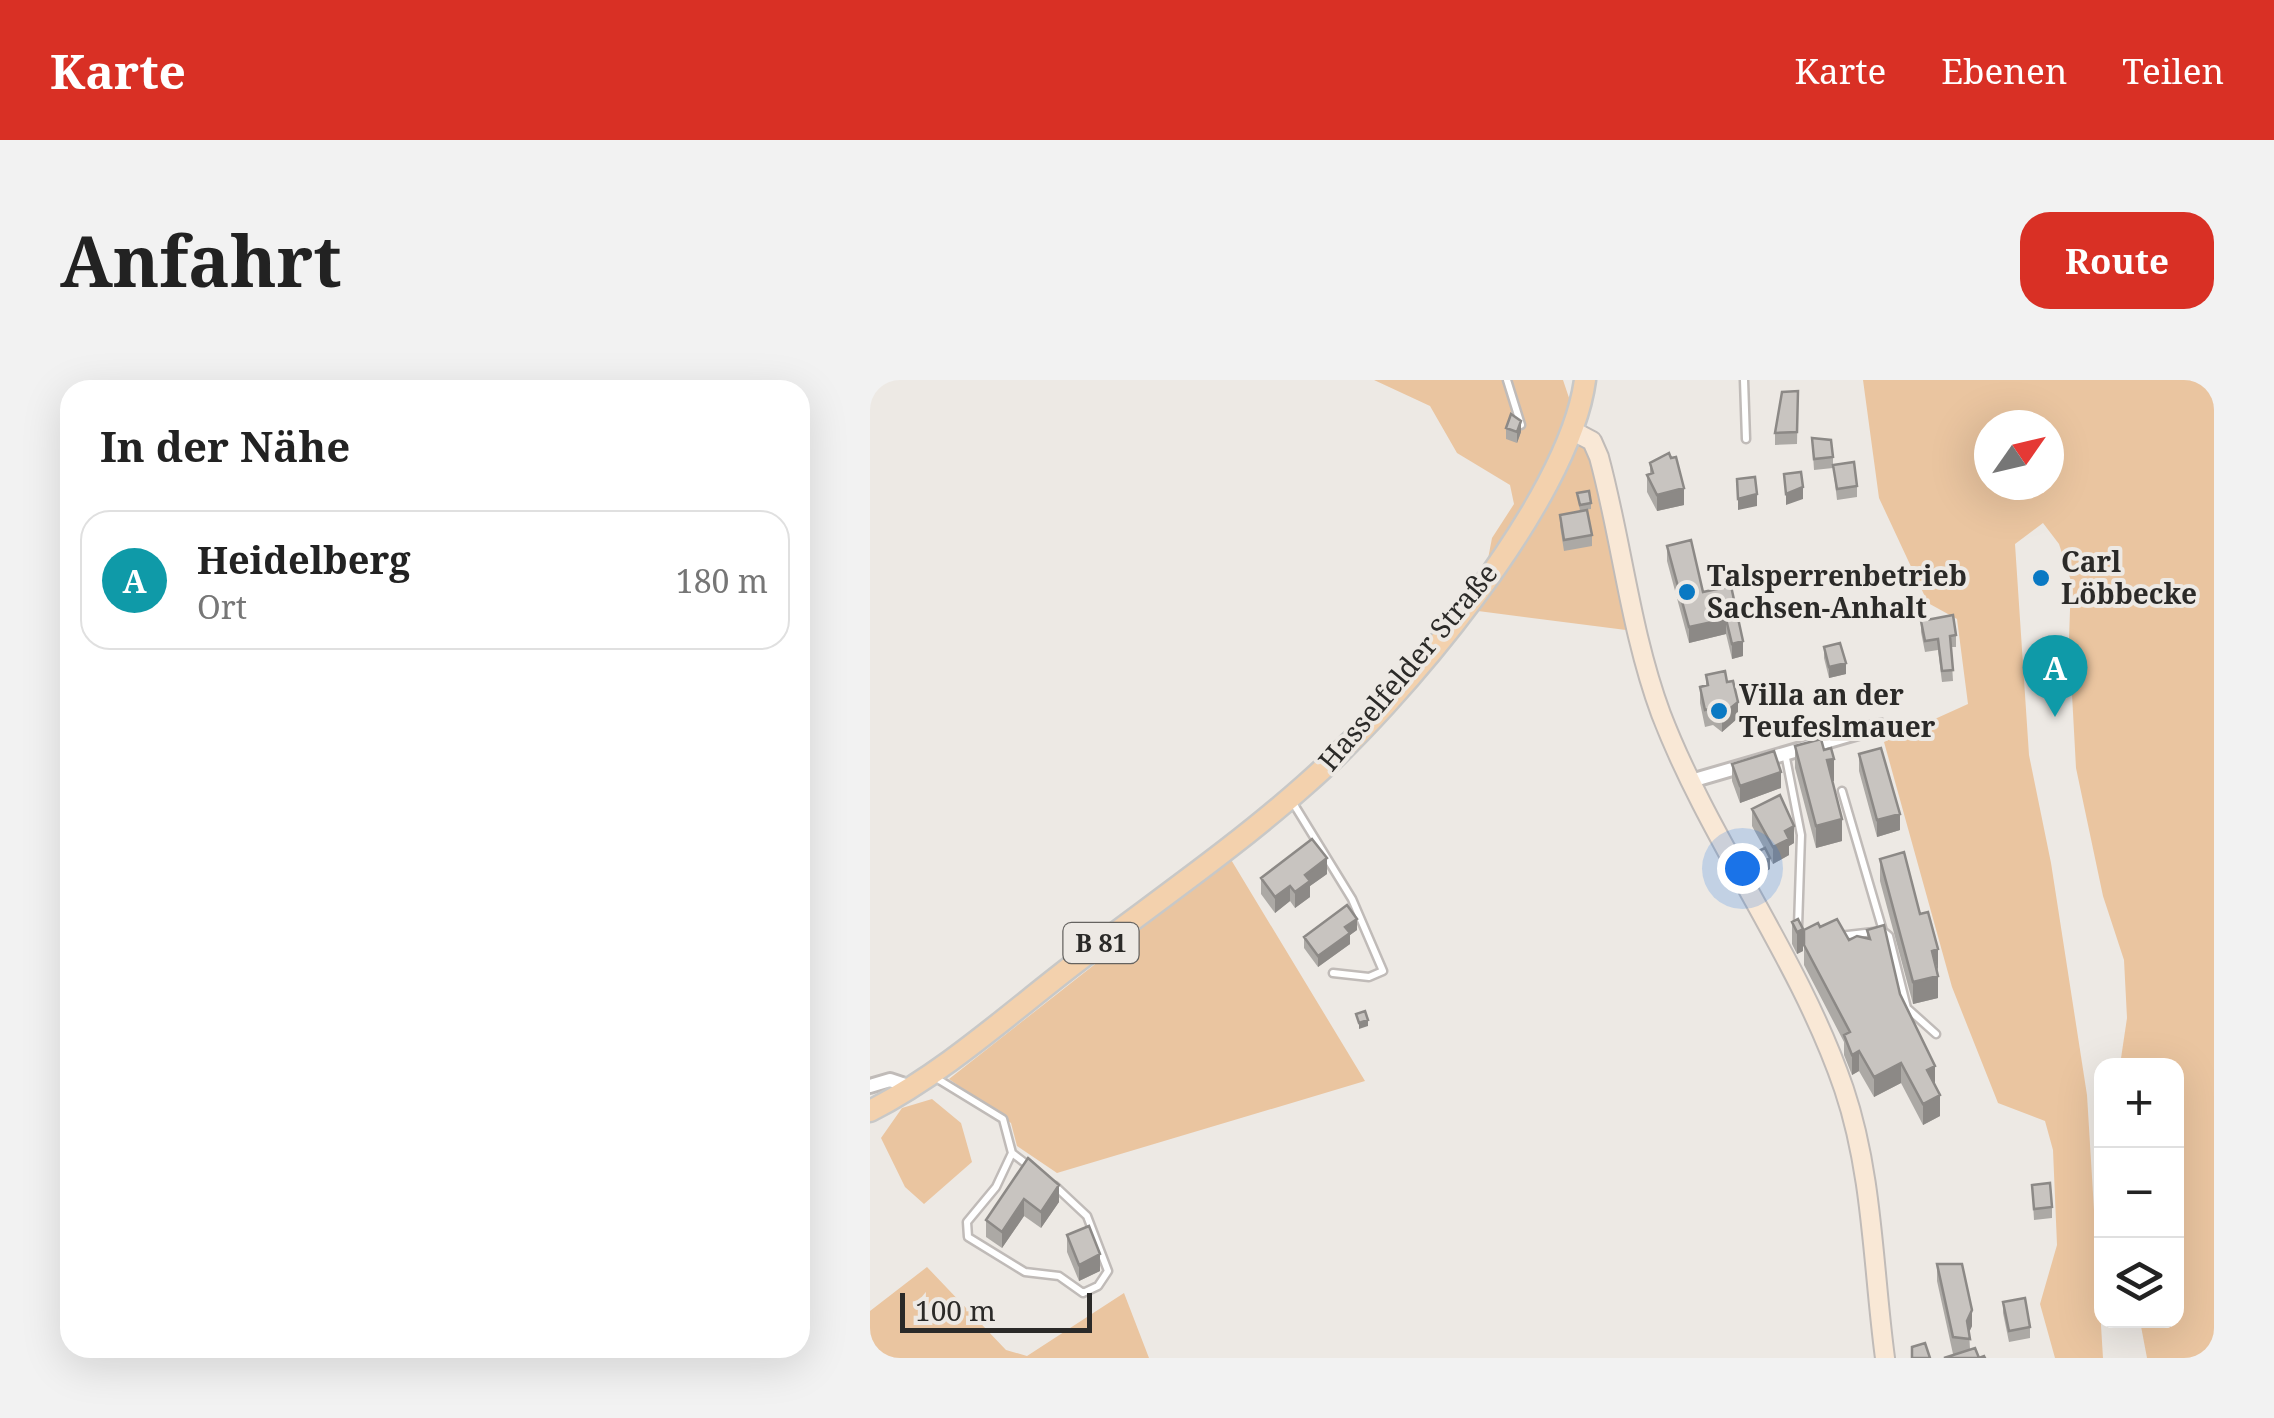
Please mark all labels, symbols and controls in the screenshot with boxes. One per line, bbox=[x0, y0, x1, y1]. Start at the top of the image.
text: Karte bbox=[50, 38, 186, 103]
text: Karte bbox=[1795, 47, 1886, 94]
text: Ebenen bbox=[1941, 47, 2067, 94]
text: Teilen bbox=[2122, 47, 2224, 94]
text: Anfahrt bbox=[60, 212, 342, 308]
button: Route bbox=[2020, 212, 2214, 309]
north arrow bbox=[1974, 410, 2064, 500]
text: In der Nähe bbox=[100, 417, 350, 474]
text: Heidelberg bbox=[197, 533, 411, 585]
place label: Carl Löbbecke bbox=[2061, 542, 2197, 612]
street label: Hasselfelder Straße bbox=[1309, 555, 1505, 778]
place label: Talsperrenbetrieb Sachsen-Anhalt bbox=[1707, 556, 1967, 626]
text: A bbox=[122, 559, 147, 602]
text: 180 m bbox=[676, 559, 768, 602]
marker: Carl Löbbecke bbox=[2030, 567, 2052, 589]
marker: Talsperrenbetrieb Sachsen-Anhalt bbox=[1676, 581, 1698, 603]
text: Ort bbox=[197, 585, 247, 628]
pin: A bbox=[2022, 635, 2088, 717]
place label: Villa an der Teufeslmauer bbox=[1739, 675, 1936, 745]
marker: Villa an der Teufeslmauer bbox=[1708, 700, 1730, 722]
your location bbox=[1717, 843, 1768, 894]
road number: B 81 bbox=[1064, 923, 1138, 963]
map controls bbox=[2094, 1058, 2184, 1328]
button: + bbox=[2094, 1058, 2184, 1148]
button: − bbox=[2094, 1148, 2184, 1238]
button: layers bbox=[2094, 1238, 2184, 1328]
scale bar bbox=[900, 1288, 1092, 1333]
text: 100 m bbox=[915, 1291, 996, 1329]

